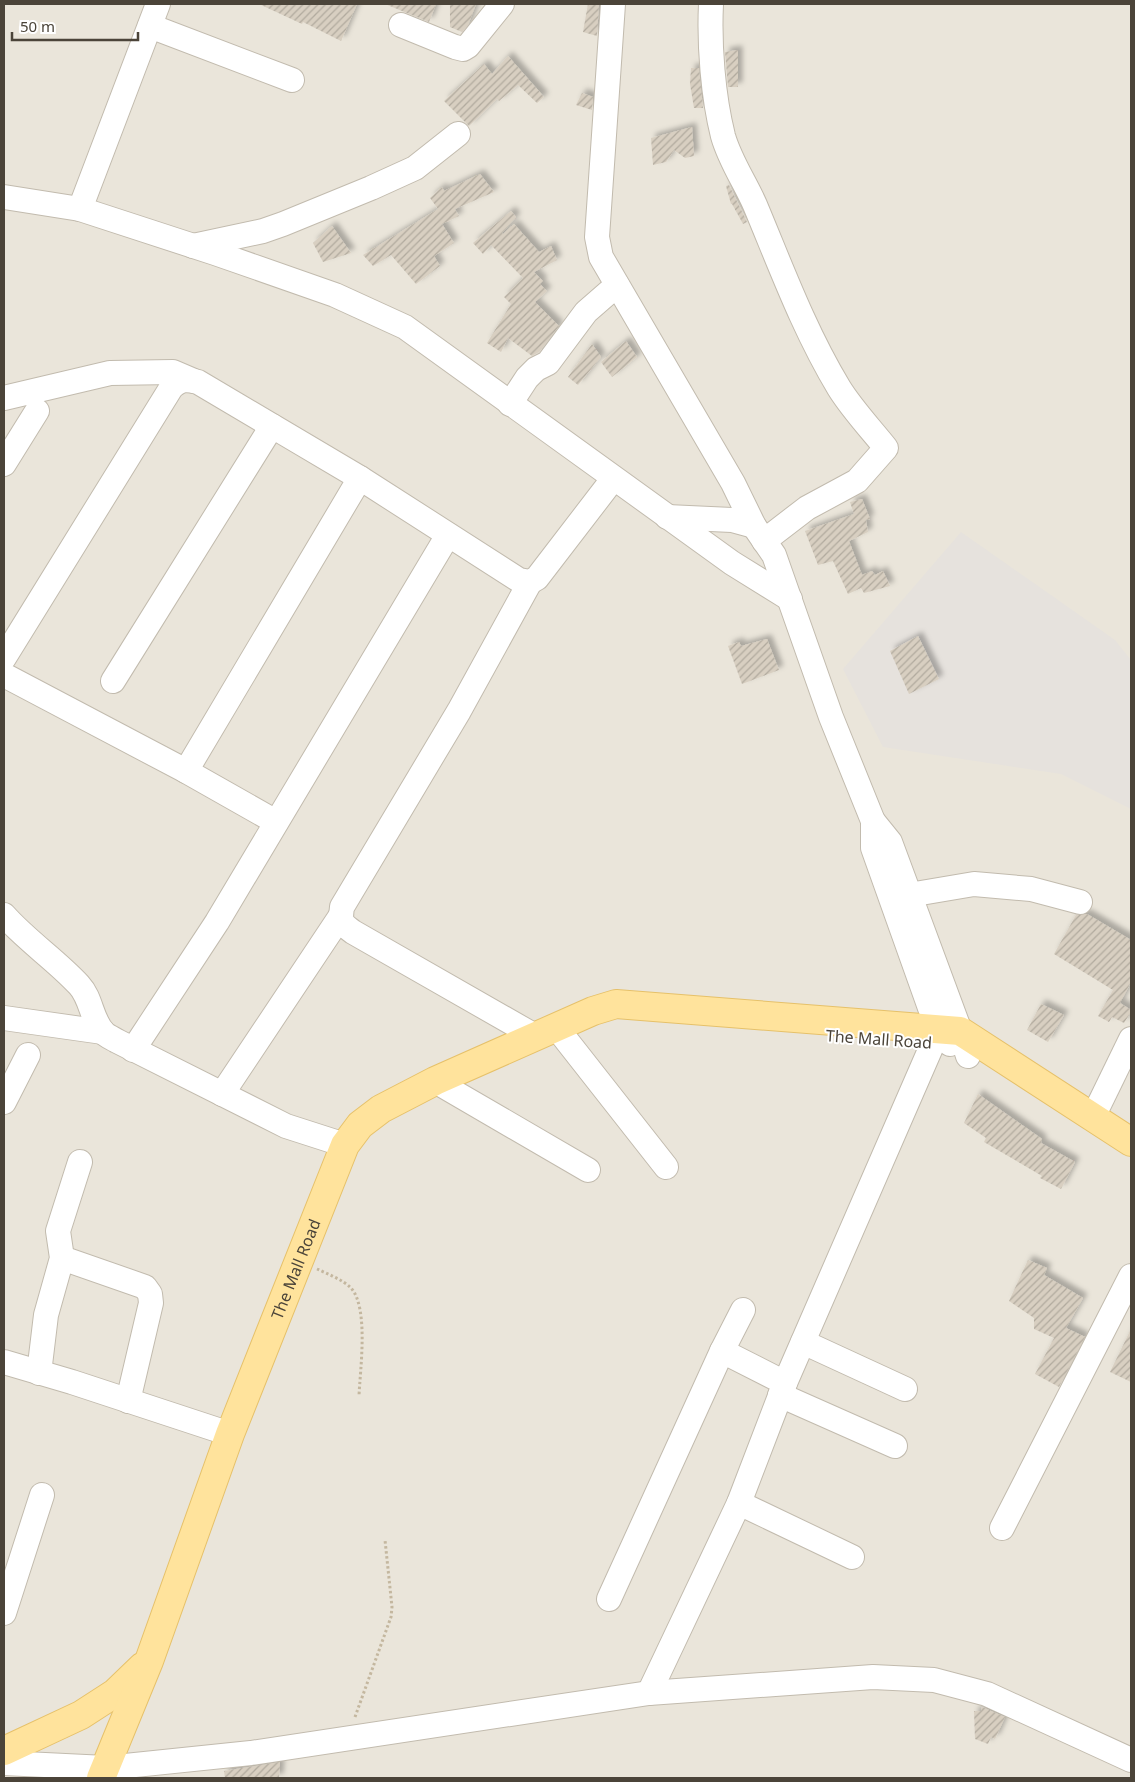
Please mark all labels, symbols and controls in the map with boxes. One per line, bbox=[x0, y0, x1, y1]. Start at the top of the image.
scale bar bbox=[12, 10, 139, 42]
text: 50 m bbox=[20, 16, 55, 36]
street label: The Mall Road bbox=[825, 1024, 933, 1054]
street label: The Mall Road bbox=[266, 1216, 326, 1323]

